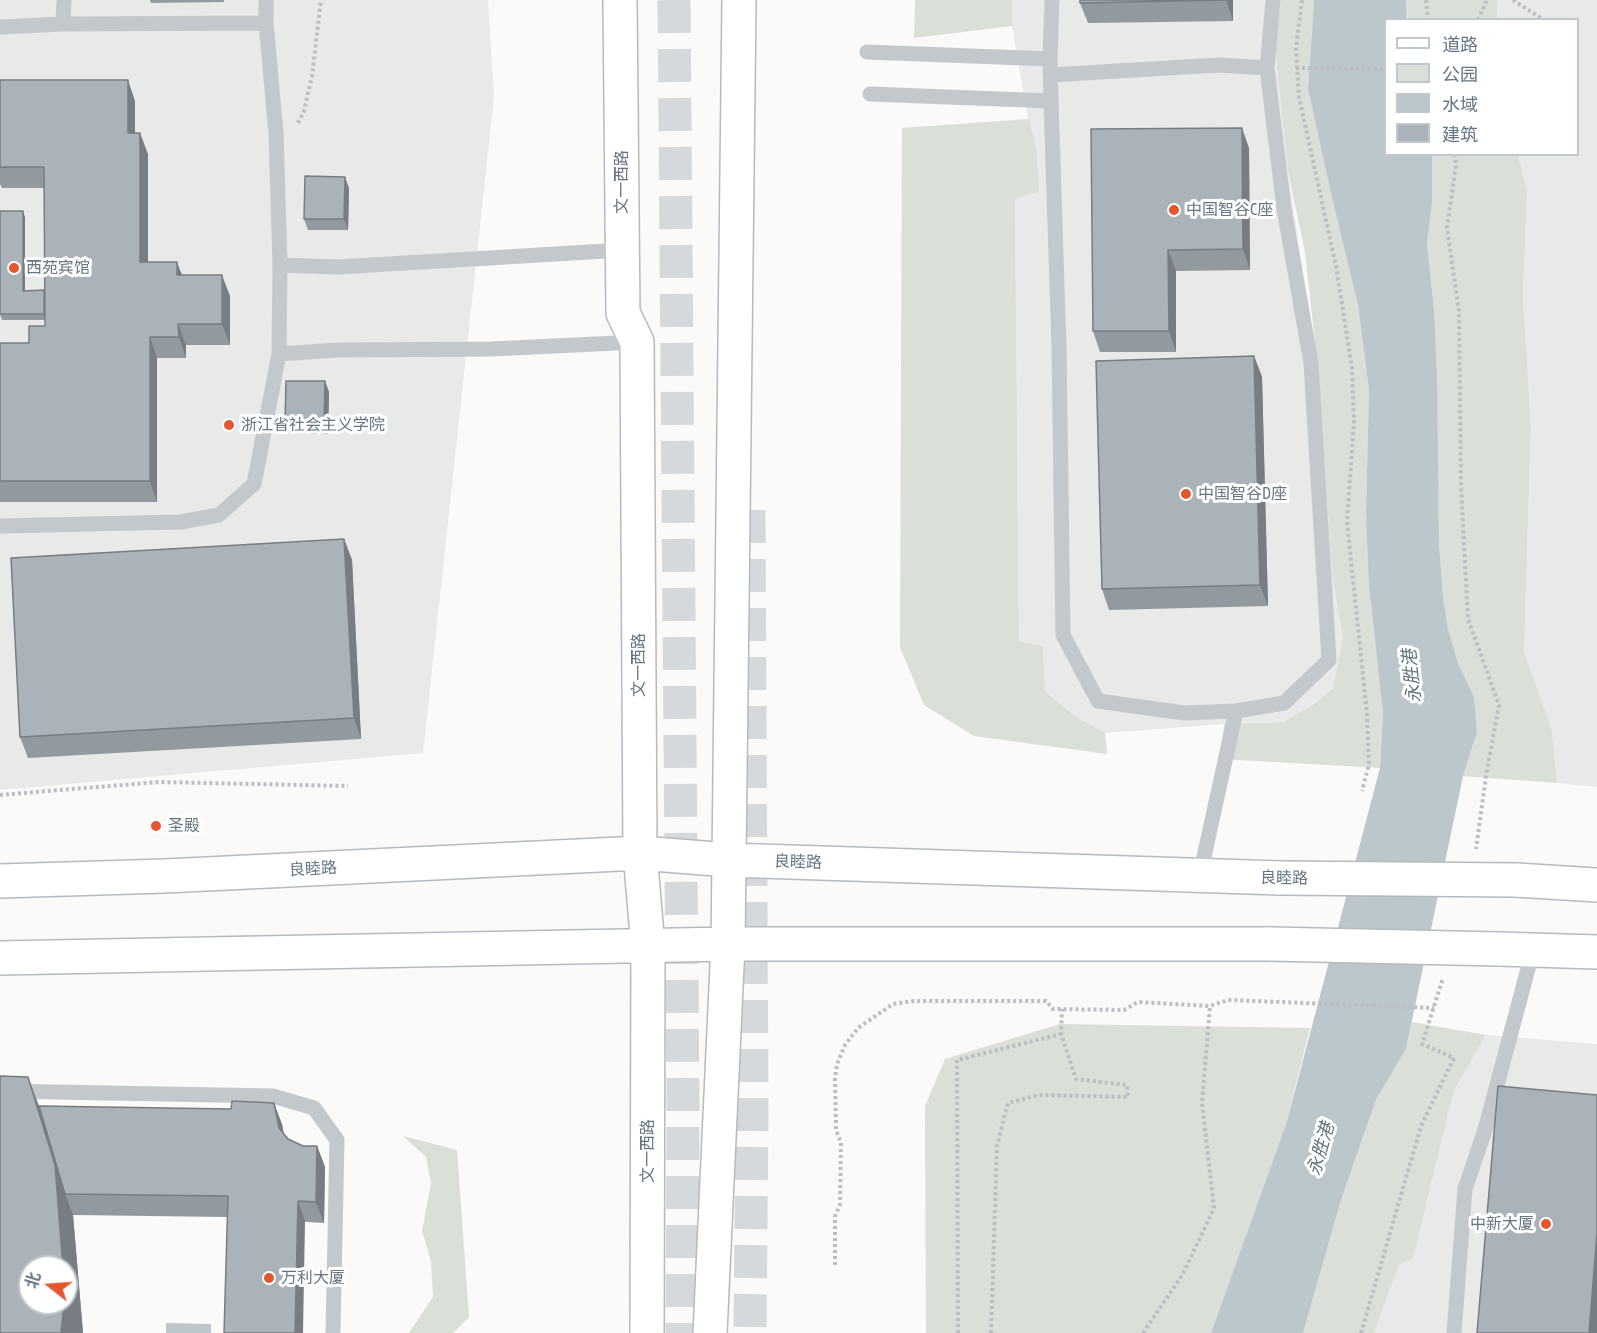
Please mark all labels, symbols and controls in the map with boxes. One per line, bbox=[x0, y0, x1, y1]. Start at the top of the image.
legend bbox=[1384, 18, 1579, 156]
text: 道路 bbox=[1442, 34, 1478, 55]
text: 公园 bbox=[1442, 64, 1478, 85]
text: 水域 bbox=[1442, 94, 1478, 115]
text: 建筑 bbox=[1442, 124, 1478, 145]
street label: 文一西路 bbox=[612, 150, 632, 214]
place label: 中国智谷C座 bbox=[1186, 200, 1273, 220]
marker: 中国智谷C座 bbox=[1167, 203, 1181, 217]
place label: 西苑宾馆 bbox=[26, 258, 90, 278]
marker: 西苑宾馆 bbox=[7, 261, 21, 275]
place label: 浙江省社会主义学院 bbox=[241, 415, 385, 435]
marker: 浙江省社会主义学院 bbox=[222, 418, 236, 432]
place label: 中国智谷D座 bbox=[1198, 484, 1287, 504]
marker: 中国智谷D座 bbox=[1179, 487, 1193, 501]
street label: 文一西路 bbox=[629, 633, 649, 697]
water label: 永胜港 bbox=[1398, 648, 1426, 704]
place label: 圣殿 bbox=[168, 816, 200, 836]
marker: 圣殿 bbox=[149, 819, 163, 833]
street label: 良睦路 bbox=[774, 852, 822, 872]
street label: 良睦路 bbox=[289, 858, 337, 880]
street label: 良睦路 bbox=[1260, 868, 1308, 888]
street label: 文一西路 bbox=[638, 1119, 658, 1183]
water label: 永胜港 bbox=[1303, 1120, 1339, 1178]
place label: 中新大厦 bbox=[1470, 1214, 1534, 1234]
marker: 中新大厦 bbox=[1539, 1217, 1553, 1231]
north arrow bbox=[18, 1255, 78, 1315]
place label: 万利大厦 bbox=[281, 1268, 345, 1288]
text: 北 bbox=[22, 1270, 44, 1291]
marker: 万利大厦 bbox=[262, 1271, 276, 1285]

